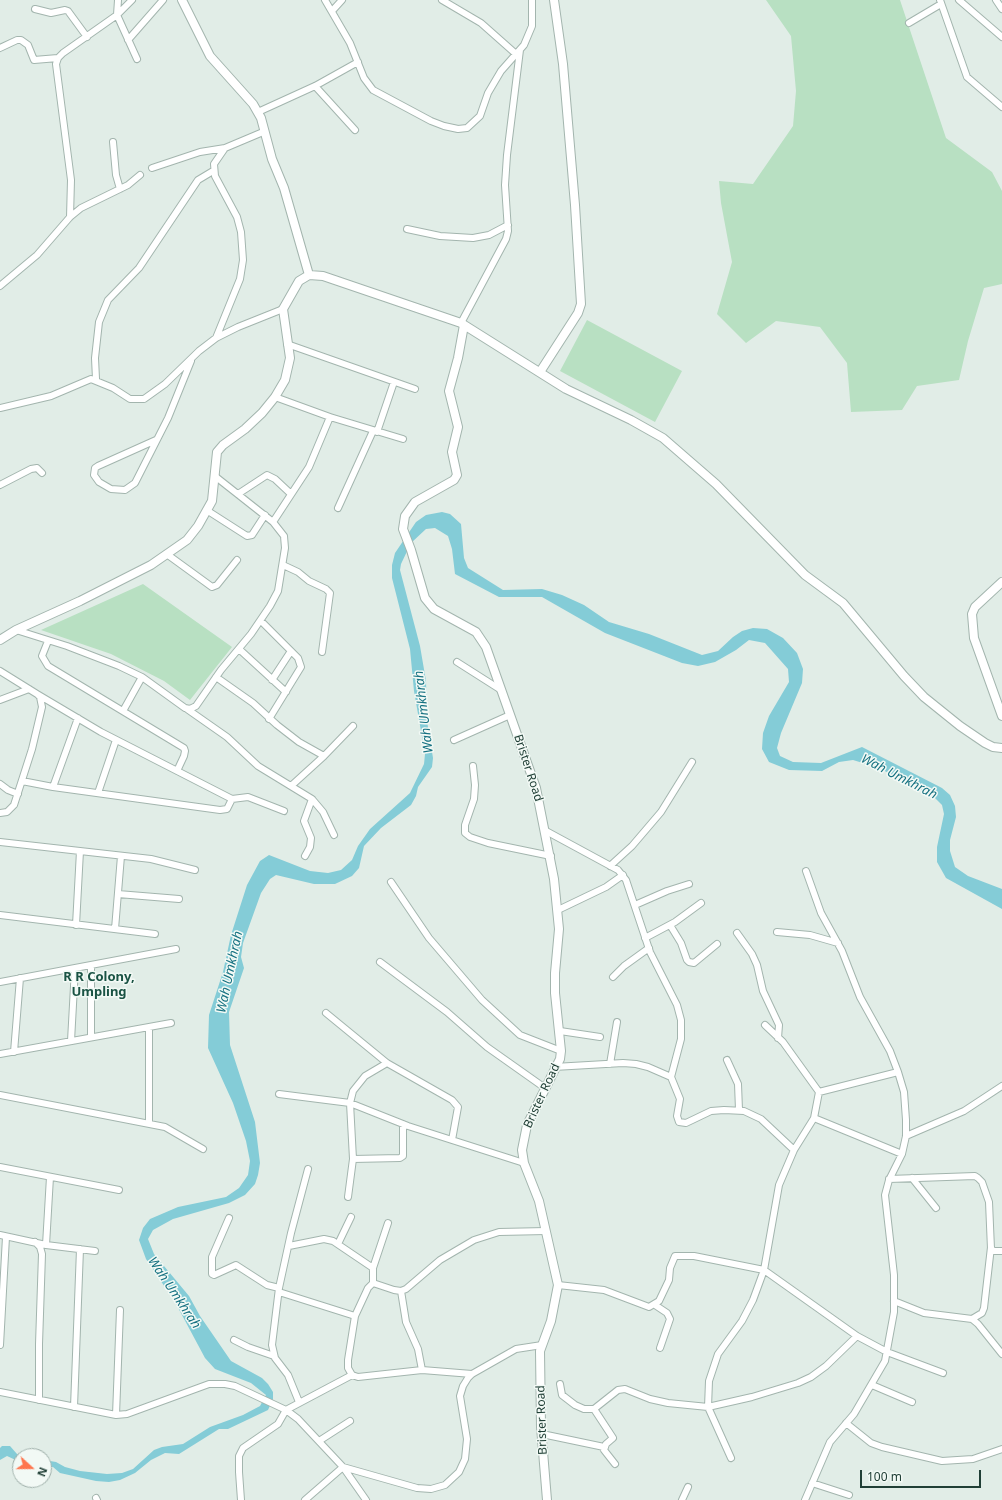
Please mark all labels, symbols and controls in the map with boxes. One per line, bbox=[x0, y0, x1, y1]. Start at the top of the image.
water label: Wah Umkhrah bbox=[411, 670, 437, 754]
street label: Brister Road bbox=[510, 733, 546, 803]
water label: Wah Umkhrah bbox=[858, 751, 940, 803]
water label: Wah Umkhrah bbox=[214, 930, 246, 1014]
district label: R R Colony, Umpling bbox=[63, 969, 135, 1000]
street label: Brister Road bbox=[521, 1061, 563, 1131]
water label: Wah Umkhrah bbox=[144, 1254, 204, 1332]
street label: Brister Road bbox=[534, 1385, 550, 1455]
north arrow bbox=[12, 1448, 52, 1488]
scale bar bbox=[862, 1462, 983, 1488]
text: N bbox=[34, 1465, 51, 1479]
text: 100 m bbox=[867, 1468, 902, 1485]

